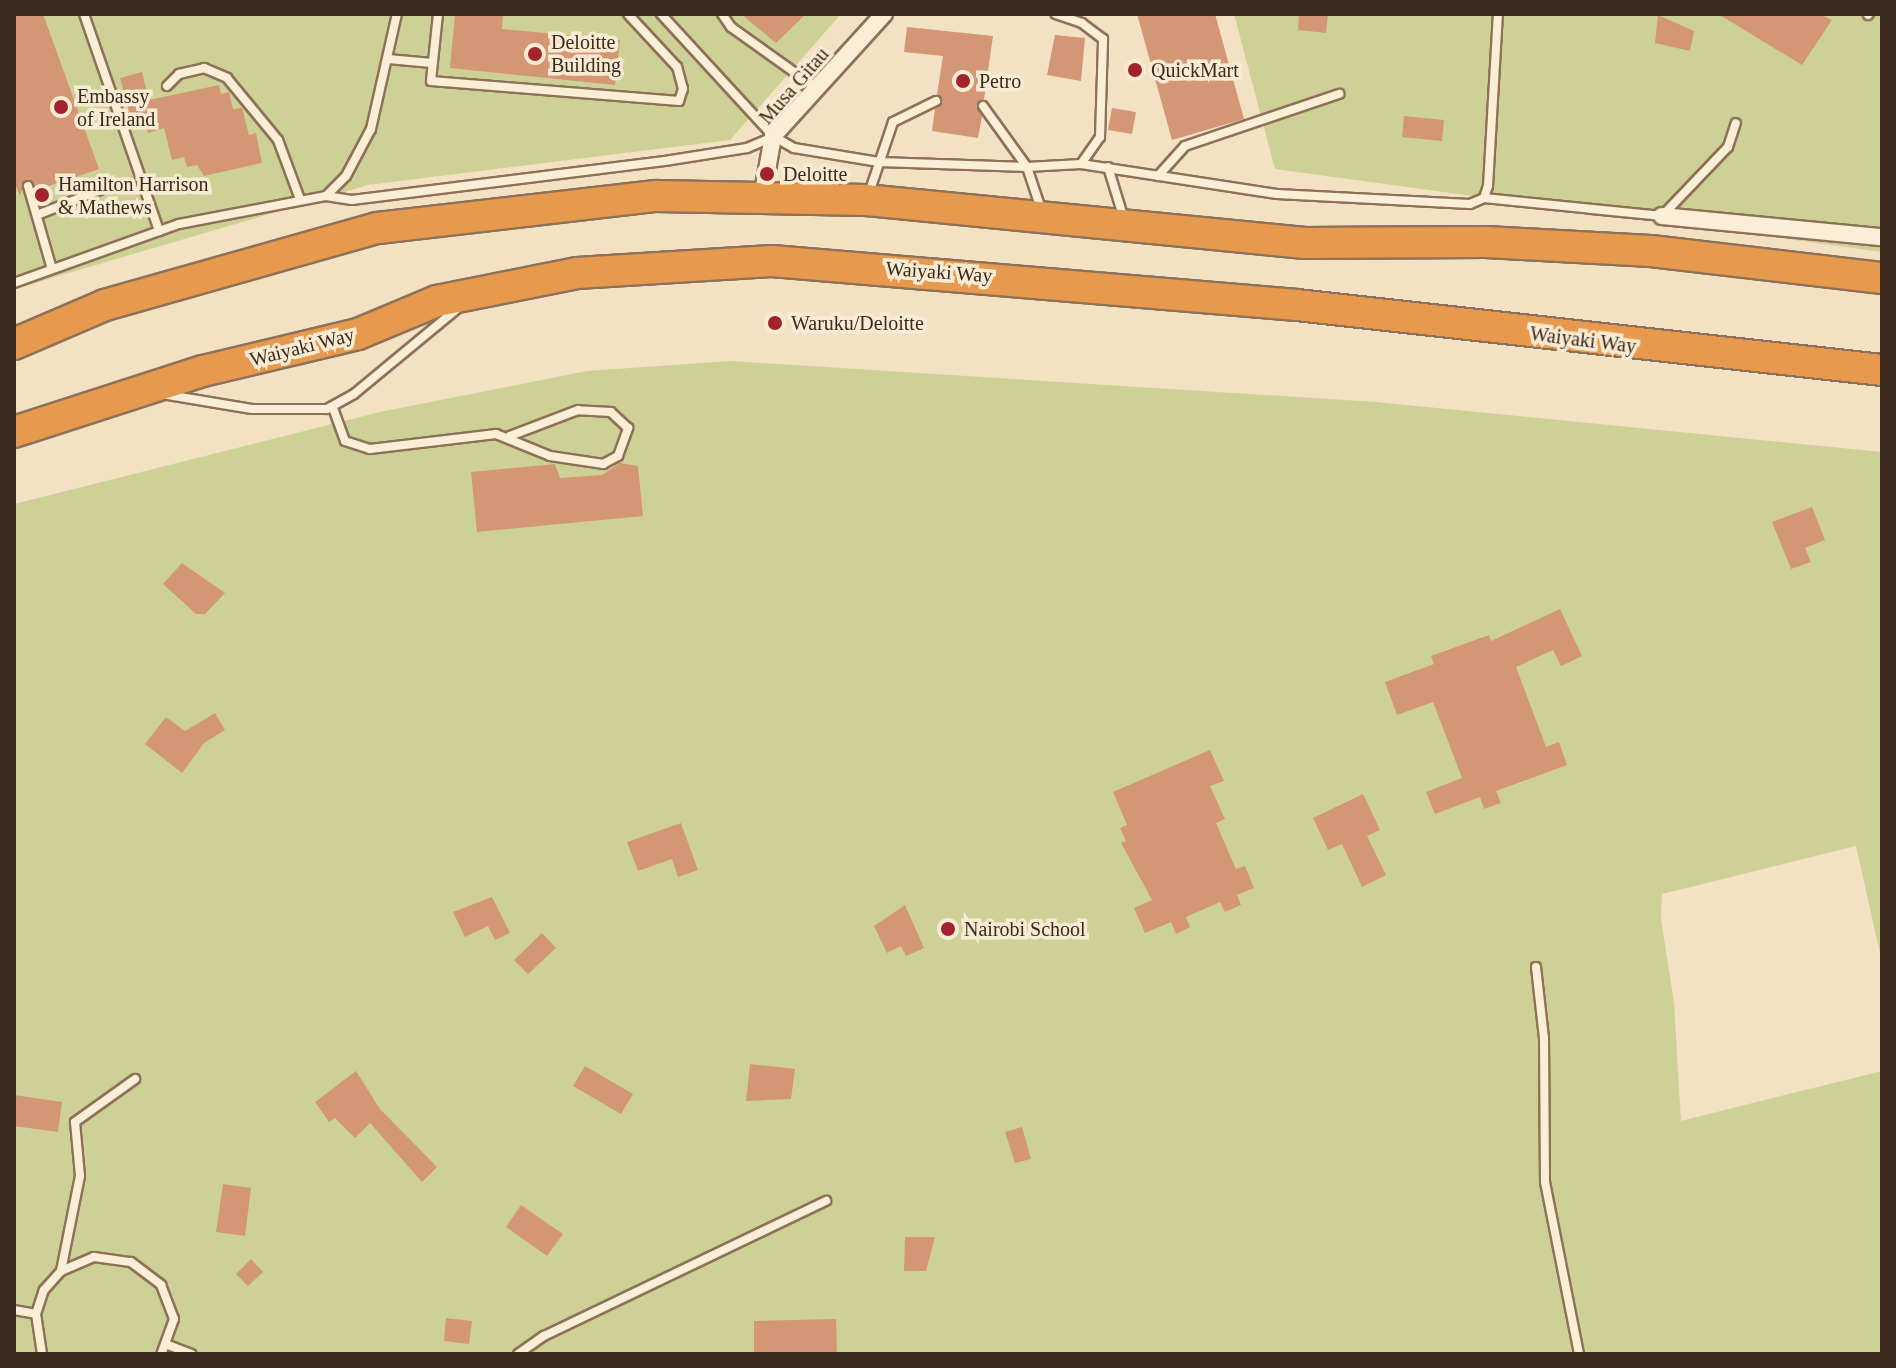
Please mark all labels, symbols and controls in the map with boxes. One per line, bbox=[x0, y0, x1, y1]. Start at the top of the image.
place label: Deloitte Building bbox=[551, 30, 621, 77]
street label: Musa Gitau bbox=[754, 43, 834, 129]
marker: Deloitte Building bbox=[526, 45, 544, 63]
place label: QuickMart bbox=[1151, 58, 1239, 82]
marker: QuickMart bbox=[1126, 61, 1144, 79]
place label: Petro bbox=[979, 69, 1021, 93]
marker: Petro bbox=[954, 72, 972, 90]
place label: Embassy of Ireland bbox=[77, 84, 155, 131]
marker: Embassy of Ireland bbox=[52, 98, 70, 116]
place label: Deloitte bbox=[783, 162, 847, 186]
marker: Deloitte bbox=[758, 165, 776, 183]
place label: Hamilton Harrison & Mathews bbox=[58, 172, 209, 219]
marker: Hamilton Harrison & Mathews bbox=[33, 186, 51, 204]
street label: Waiyaki Way bbox=[885, 256, 993, 288]
place label: Waruku/Deloitte bbox=[791, 311, 924, 335]
marker: Waruku/Deloitte bbox=[766, 314, 784, 332]
street label: Waiyaki Way bbox=[247, 322, 357, 372]
street label: Waiyaki Way bbox=[1528, 322, 1638, 358]
place label: Nairobi School bbox=[964, 917, 1086, 941]
marker: Nairobi School bbox=[939, 920, 957, 938]

